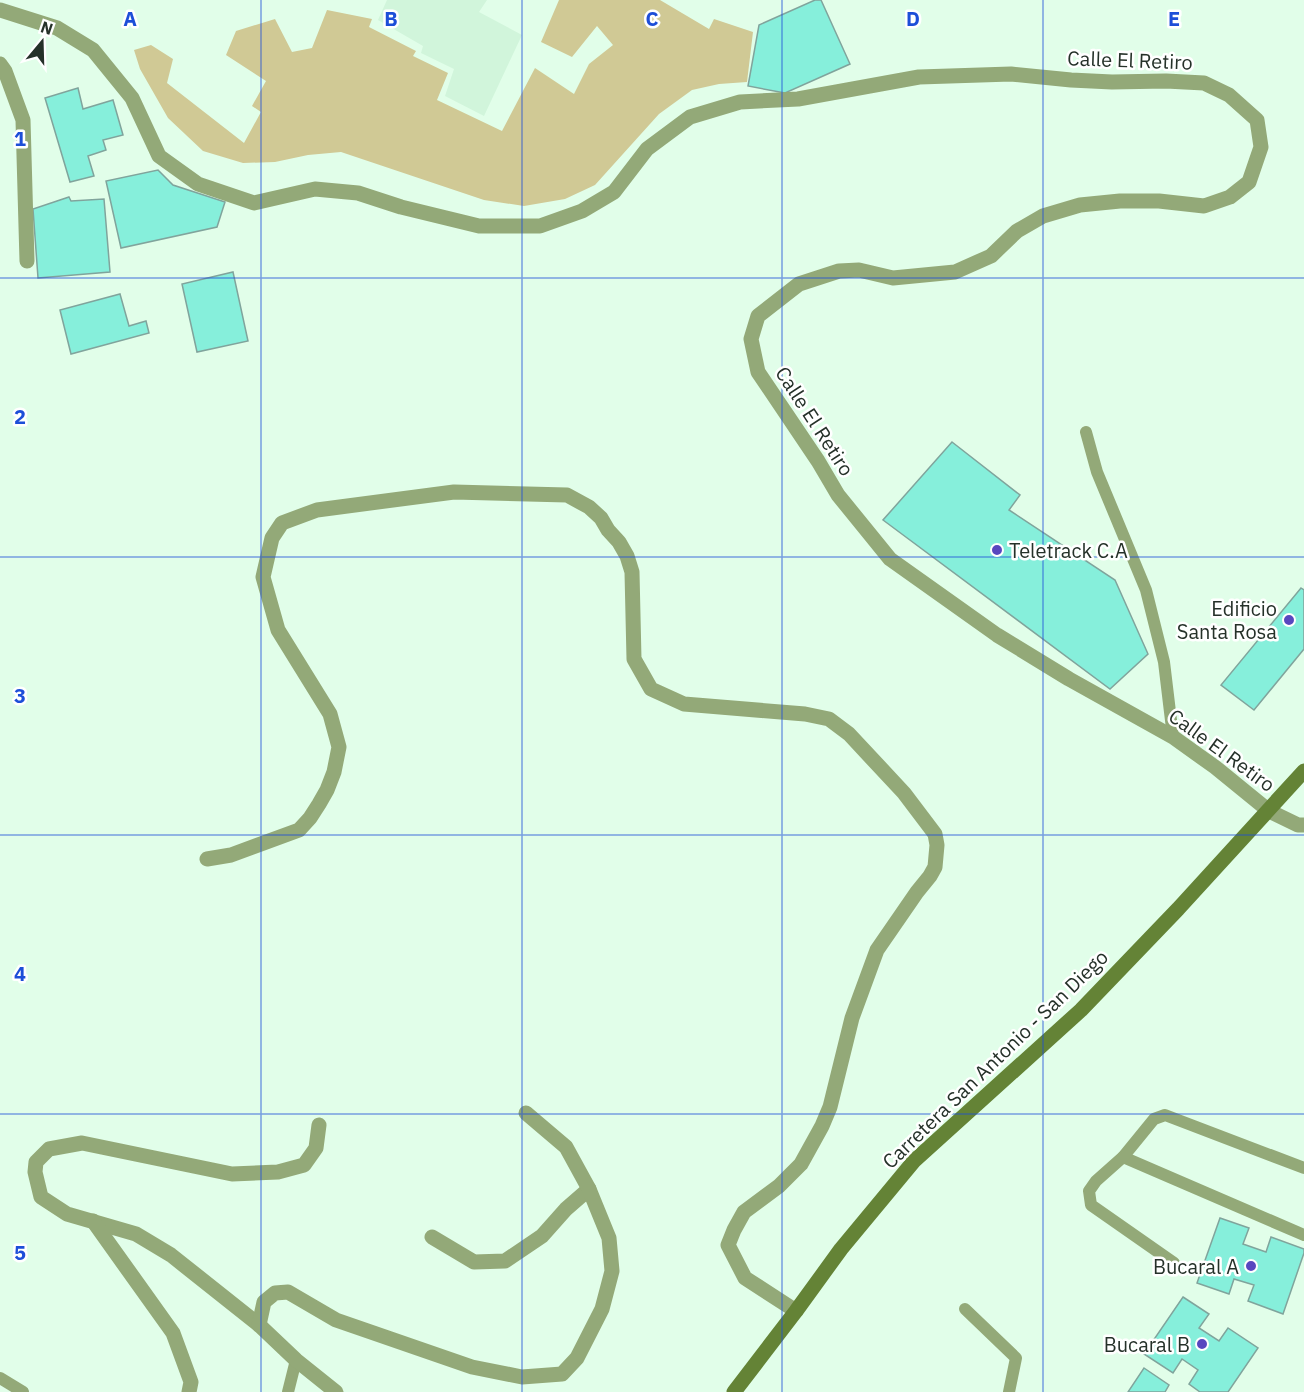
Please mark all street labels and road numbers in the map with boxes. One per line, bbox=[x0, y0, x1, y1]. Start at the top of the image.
street label: Calle El Retiro bbox=[1067, 44, 1193, 76]
street label: Calle El Retiro bbox=[770, 361, 860, 481]
street label: Calle El Retiro bbox=[1163, 702, 1281, 798]
street label: Carretera San Antonio - San Diego bbox=[876, 944, 1114, 1174]

